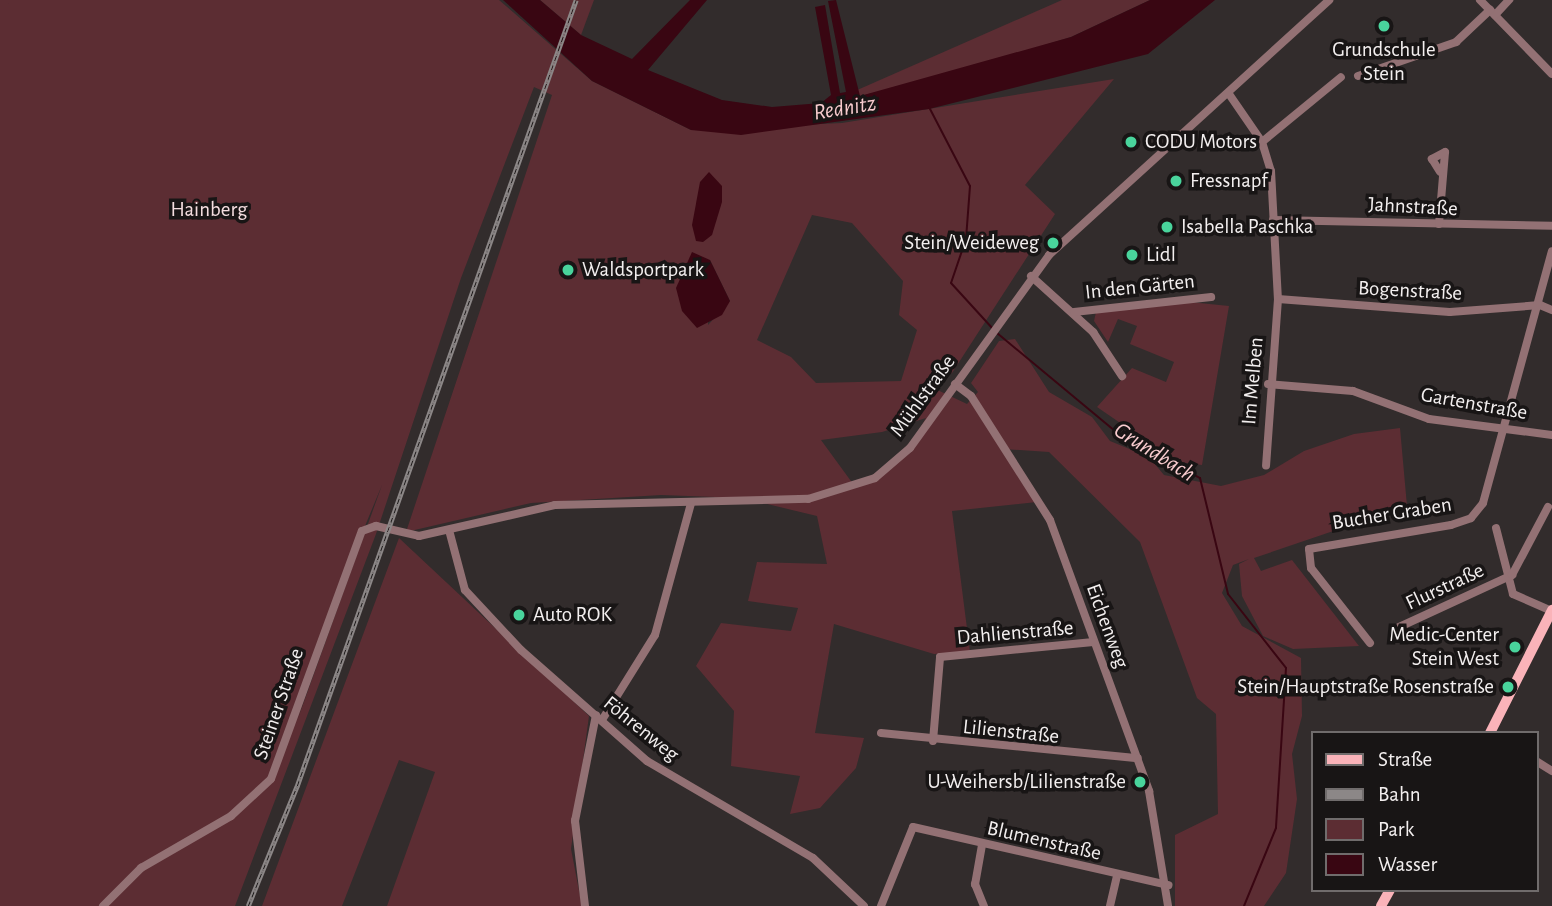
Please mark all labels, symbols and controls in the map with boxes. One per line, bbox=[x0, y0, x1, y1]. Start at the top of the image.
marker: Grundschule Stein bbox=[1376, 18, 1392, 34]
place label: Grundschule Stein bbox=[1332, 37, 1436, 87]
water label: Rednitz bbox=[812, 90, 878, 128]
place label: CODU Motors bbox=[1145, 129, 1257, 155]
marker: CODU Motors bbox=[1123, 134, 1139, 150]
place label: Fressnapf bbox=[1190, 168, 1267, 194]
marker: Fressnapf bbox=[1168, 173, 1184, 189]
street label: Jahnstraße bbox=[1368, 192, 1458, 222]
park label: Hainberg bbox=[170, 197, 248, 223]
place label: Isabella Paschka bbox=[1181, 214, 1313, 240]
marker: Isabella Paschka bbox=[1159, 219, 1175, 235]
place label: Stein/Weideweg bbox=[904, 230, 1039, 256]
marker: Stein/Weideweg bbox=[1045, 235, 1061, 251]
place label: Lidl bbox=[1146, 242, 1176, 268]
marker: Lidl bbox=[1124, 247, 1140, 263]
place label: Waldsportpark bbox=[582, 257, 704, 283]
marker: Waldsportpark bbox=[560, 262, 576, 278]
street label: In den Gärten bbox=[1084, 269, 1196, 305]
street label: Bogenstraße bbox=[1357, 276, 1463, 306]
street label: Im Melben bbox=[1237, 336, 1269, 426]
street label: Mühlstraße bbox=[885, 350, 961, 442]
street label: Gartenstraße bbox=[1419, 382, 1529, 426]
water label: Grundbach bbox=[1108, 417, 1200, 489]
street label: Bucher Graben bbox=[1330, 492, 1454, 536]
street label: Flurstraße bbox=[1402, 558, 1488, 616]
street label: Eichenweg bbox=[1080, 580, 1134, 672]
place label: Auto ROK bbox=[533, 602, 612, 628]
marker: Auto ROK bbox=[511, 607, 527, 623]
street label: Dahlienstraße bbox=[956, 615, 1074, 651]
place label: Medic-Center Stein West bbox=[1389, 622, 1499, 672]
marker: Medic-Center Stein West bbox=[1505, 637, 1525, 657]
street label: Steiner Straße bbox=[248, 645, 310, 763]
place label: Stein/Hauptstraße Rosenstraße bbox=[1237, 674, 1494, 700]
marker: Stein/Hauptstraße Rosenstraße bbox=[1500, 679, 1516, 695]
street label: Föhrenweg bbox=[598, 691, 684, 767]
street label: Lilienstraße bbox=[962, 714, 1060, 750]
legend bbox=[1310, 731, 1538, 892]
text: Straße bbox=[1378, 749, 1432, 770]
place label: U-Weihersb/Lilienstraße bbox=[928, 769, 1126, 795]
marker: U-Weihersb/Lilienstraße bbox=[1132, 774, 1148, 790]
text: Bahn bbox=[1378, 784, 1421, 805]
street label: Blumenstraße bbox=[984, 816, 1104, 866]
text: Park bbox=[1378, 819, 1414, 840]
text: Wasser bbox=[1378, 854, 1437, 875]

